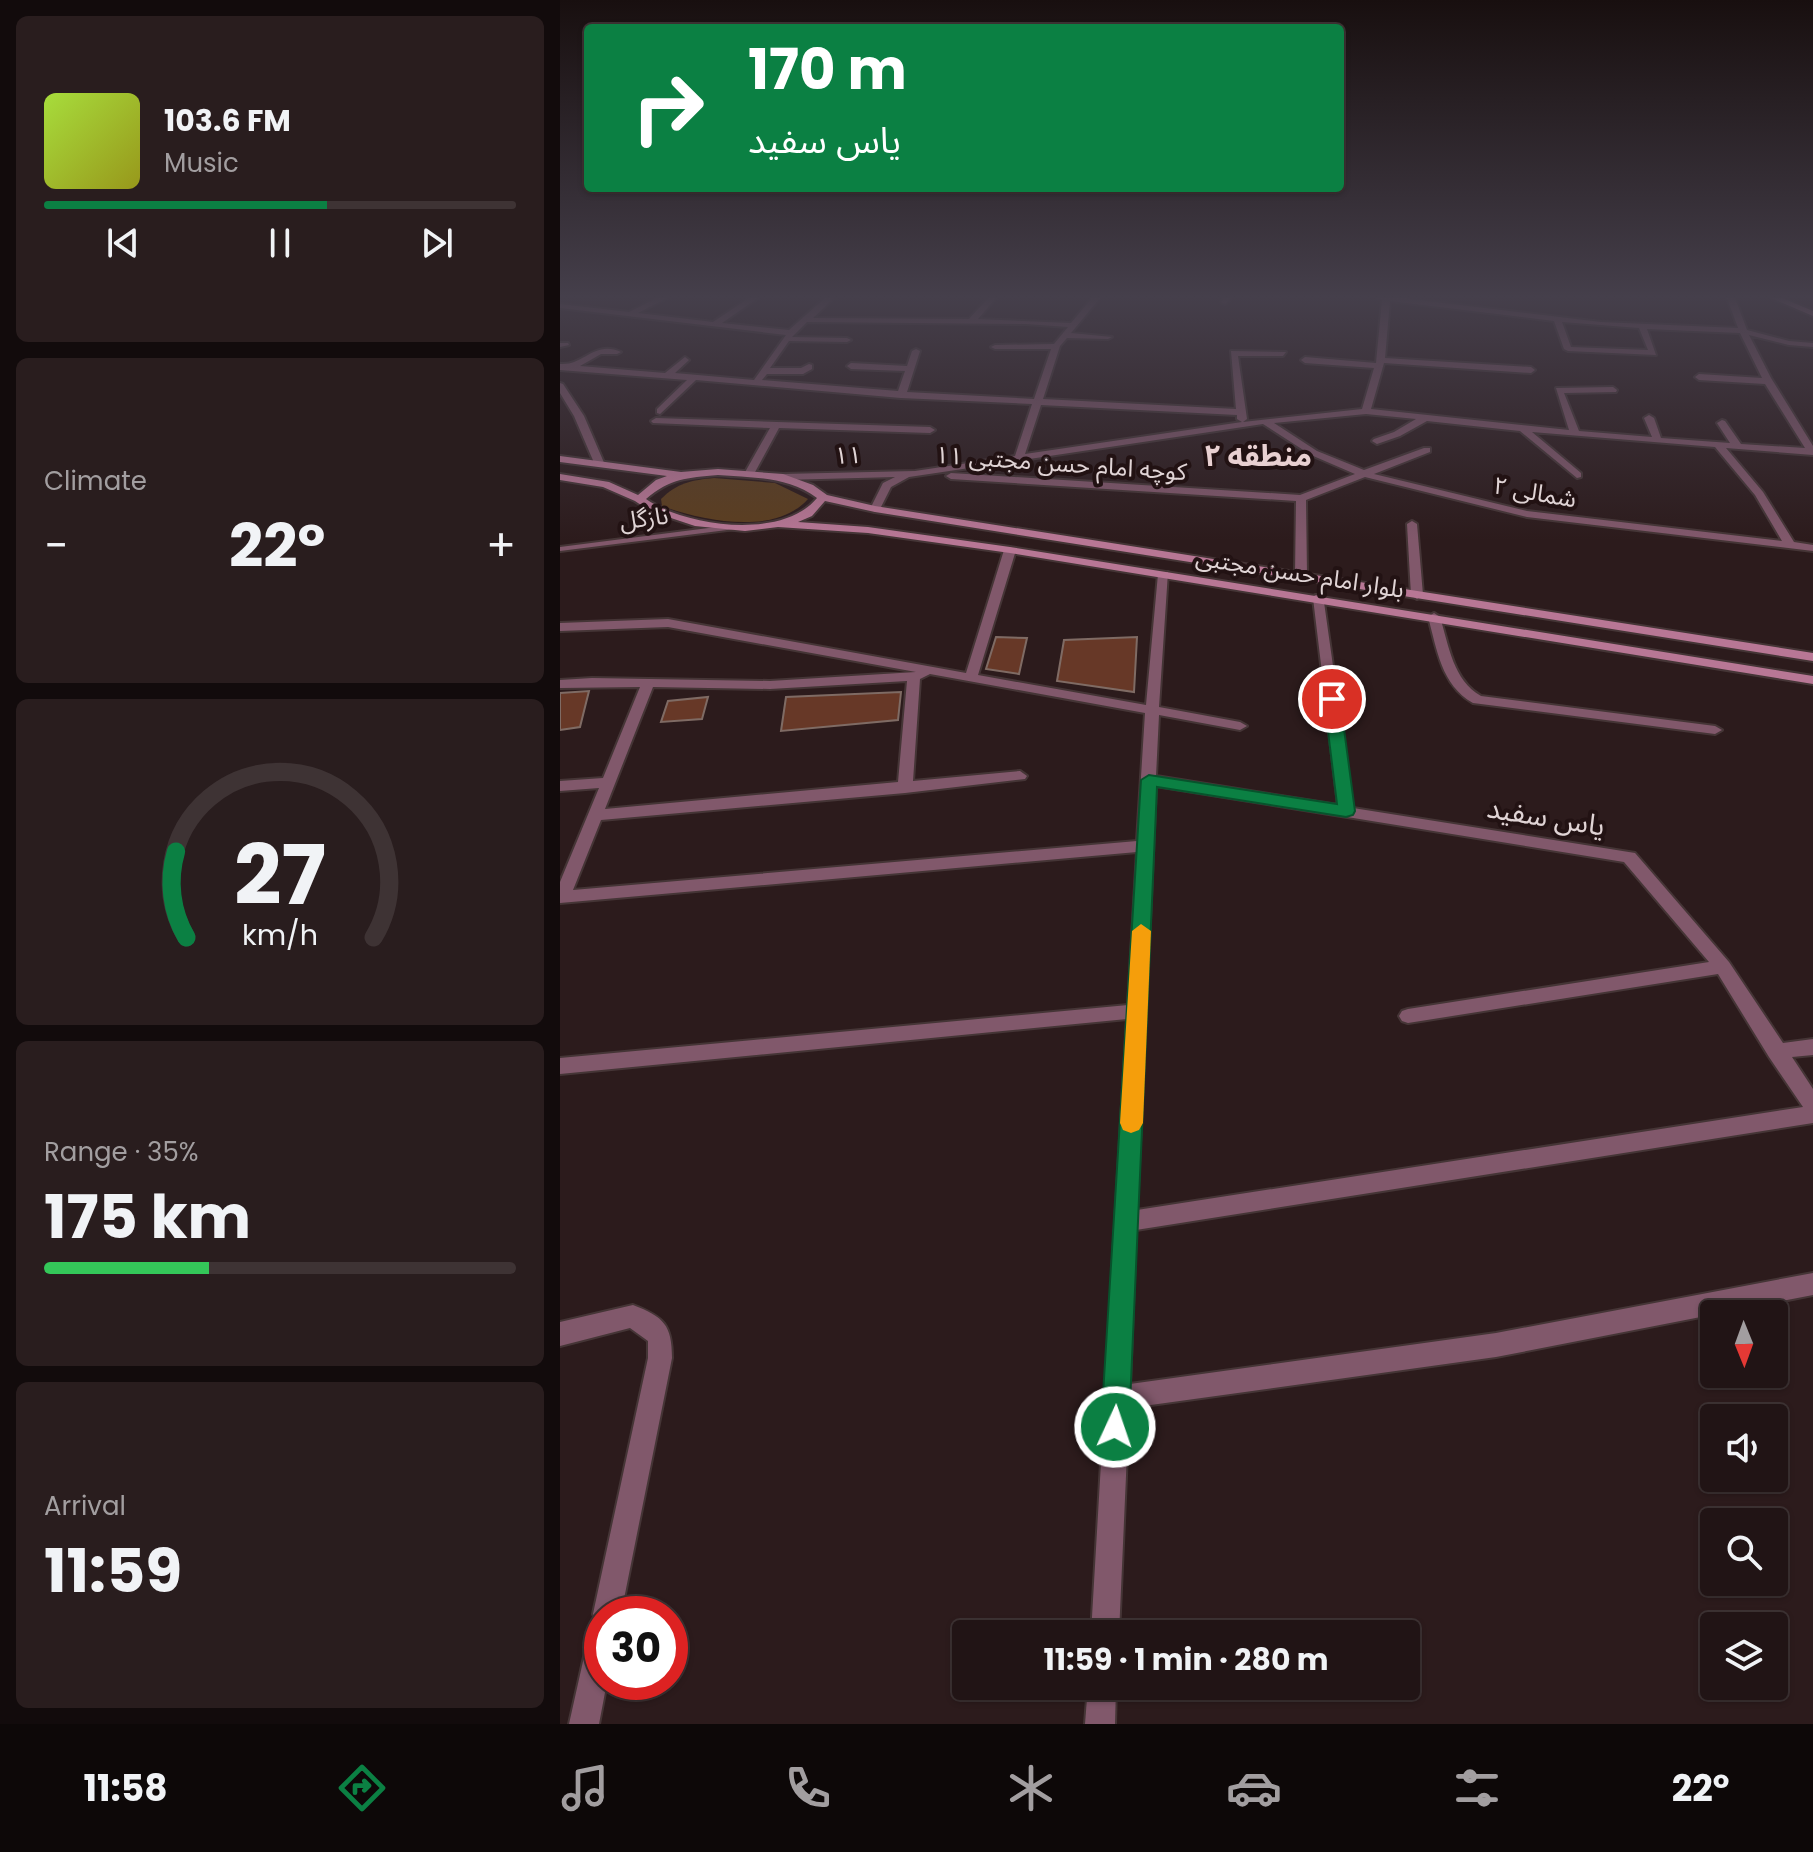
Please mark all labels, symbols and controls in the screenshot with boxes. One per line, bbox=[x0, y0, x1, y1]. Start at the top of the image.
text: 170 m bbox=[748, 30, 907, 109]
icon: right bbox=[616, 56, 720, 160]
text: 103.6 FM bbox=[164, 99, 291, 142]
text: یاس سفید bbox=[748, 115, 901, 166]
text: Music bbox=[164, 145, 239, 181]
icon: previous bbox=[101, 221, 145, 265]
icon: pause bbox=[258, 221, 302, 265]
icon: next bbox=[415, 221, 459, 265]
district label: منطقه ۲ bbox=[1204, 434, 1312, 477]
street label: ۱۱ bbox=[834, 438, 862, 472]
street label: کوچه امام حسن مجتبی ۱۱ bbox=[934, 438, 1189, 490]
text: Climate bbox=[44, 463, 147, 499]
street label: ۲ شمالی bbox=[1491, 468, 1579, 516]
street label: نازگل bbox=[618, 499, 670, 537]
text: 22° bbox=[229, 504, 325, 588]
text: − bbox=[44, 515, 68, 576]
text: + bbox=[486, 515, 516, 576]
street label: بلوار امام حسن مجتبی bbox=[1193, 540, 1407, 608]
pin bbox=[1298, 665, 1366, 733]
icon: arrive bbox=[1310, 677, 1354, 721]
street label: یاس سفید bbox=[1484, 788, 1608, 846]
text: 27 bbox=[234, 817, 326, 933]
text: km/h bbox=[242, 915, 318, 955]
text: Range · 35% bbox=[44, 1134, 199, 1170]
text: 175 km bbox=[44, 1175, 251, 1259]
north arrow bbox=[1700, 1300, 1788, 1388]
map controls bbox=[1700, 1300, 1788, 1700]
position arrow bbox=[1073, 1385, 1157, 1469]
button: sound bbox=[1700, 1404, 1788, 1492]
text: Arrival bbox=[44, 1488, 126, 1524]
button: search bbox=[1700, 1508, 1788, 1596]
text: 11:59 bbox=[44, 1529, 182, 1613]
speed limit sign: 30 bbox=[584, 1596, 688, 1700]
button: layers bbox=[1700, 1612, 1788, 1700]
text: 11:59 · 1 min · 280 m bbox=[1043, 1638, 1329, 1681]
icon: directions bbox=[334, 1760, 390, 1816]
icon: music bbox=[557, 1760, 613, 1816]
icon: phone bbox=[780, 1760, 836, 1816]
icon: climate bbox=[1003, 1760, 1059, 1816]
icon: car bbox=[1226, 1760, 1282, 1816]
icon: filters bbox=[1449, 1760, 1505, 1816]
text: 11:58 bbox=[83, 1763, 167, 1814]
text: 22° bbox=[1672, 1763, 1729, 1814]

